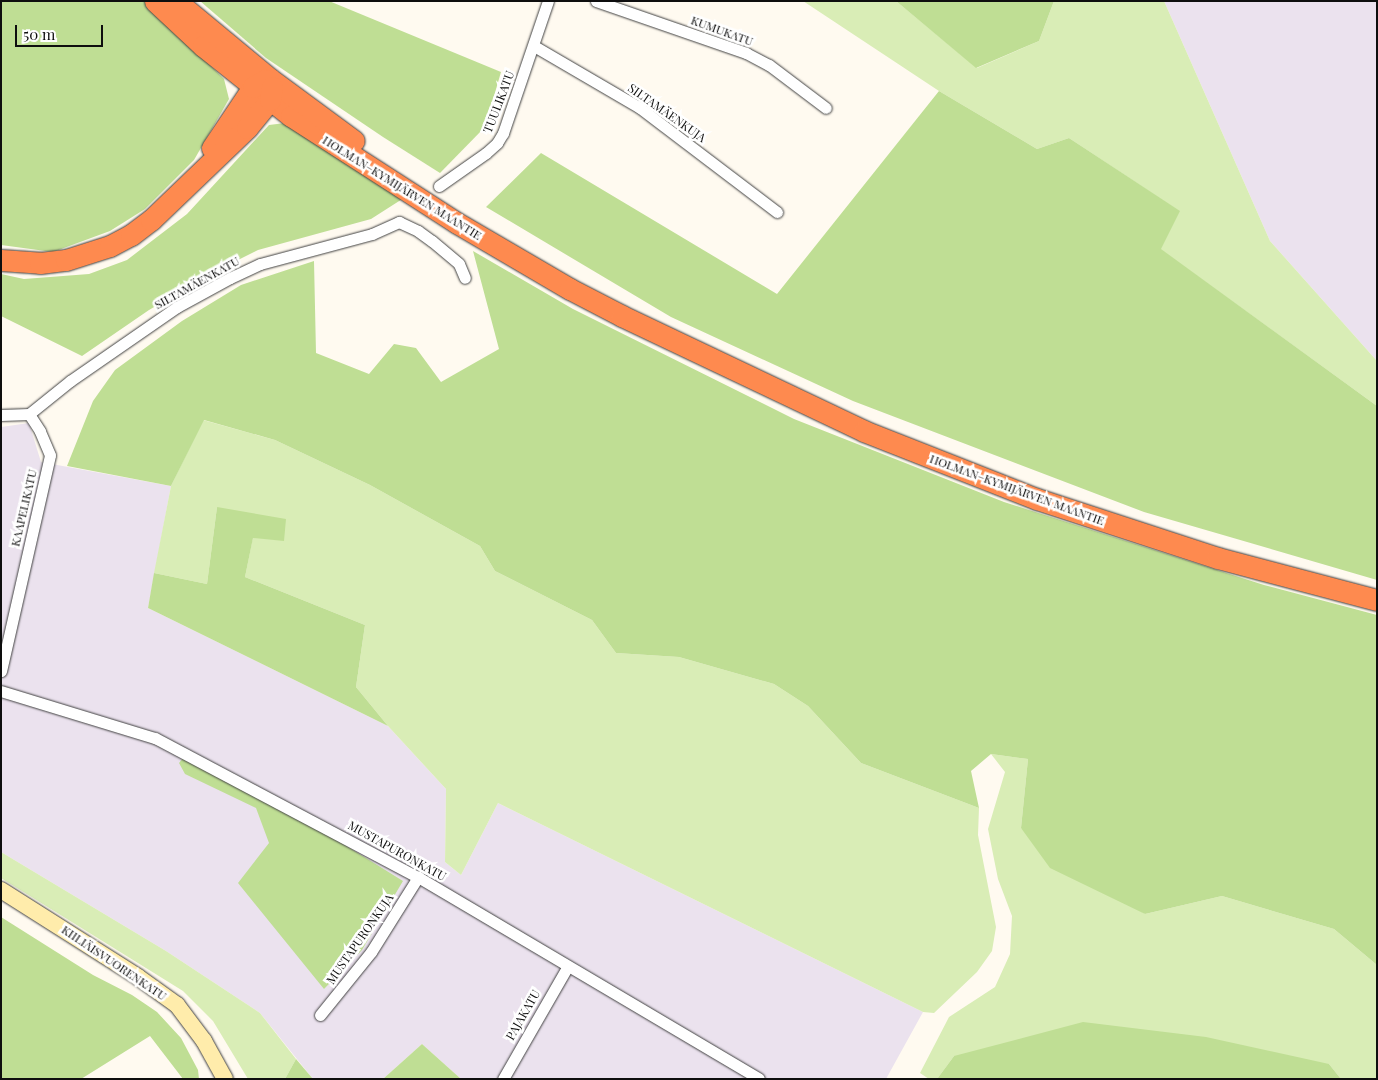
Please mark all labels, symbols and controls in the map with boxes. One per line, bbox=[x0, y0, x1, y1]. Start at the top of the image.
street label: KUMUKATU bbox=[689, 13, 755, 49]
scale bar bbox=[18, 15, 105, 47]
text: 50 m bbox=[23, 24, 55, 44]
street label: TUULIKATU bbox=[481, 69, 517, 135]
street label: SILTAMÄENKUJA bbox=[625, 81, 709, 145]
street label: HOLMAN–KYMIJÄRVEN MAANTIE bbox=[320, 133, 484, 243]
street label: SILTAMÄENKATU bbox=[152, 254, 242, 312]
street label: HOLMAN–KYMIJÄRVEN MAANTIE bbox=[928, 452, 1106, 528]
street label: KAAPELIKATU bbox=[8, 468, 40, 548]
street label: MUSTAPURONKATU bbox=[345, 818, 449, 884]
street label: MUSTAPURONKUJA bbox=[323, 891, 397, 987]
street label: KIILIÄISVUORENKATU bbox=[59, 923, 169, 1003]
street label: PAJAKATU bbox=[503, 987, 543, 1043]

